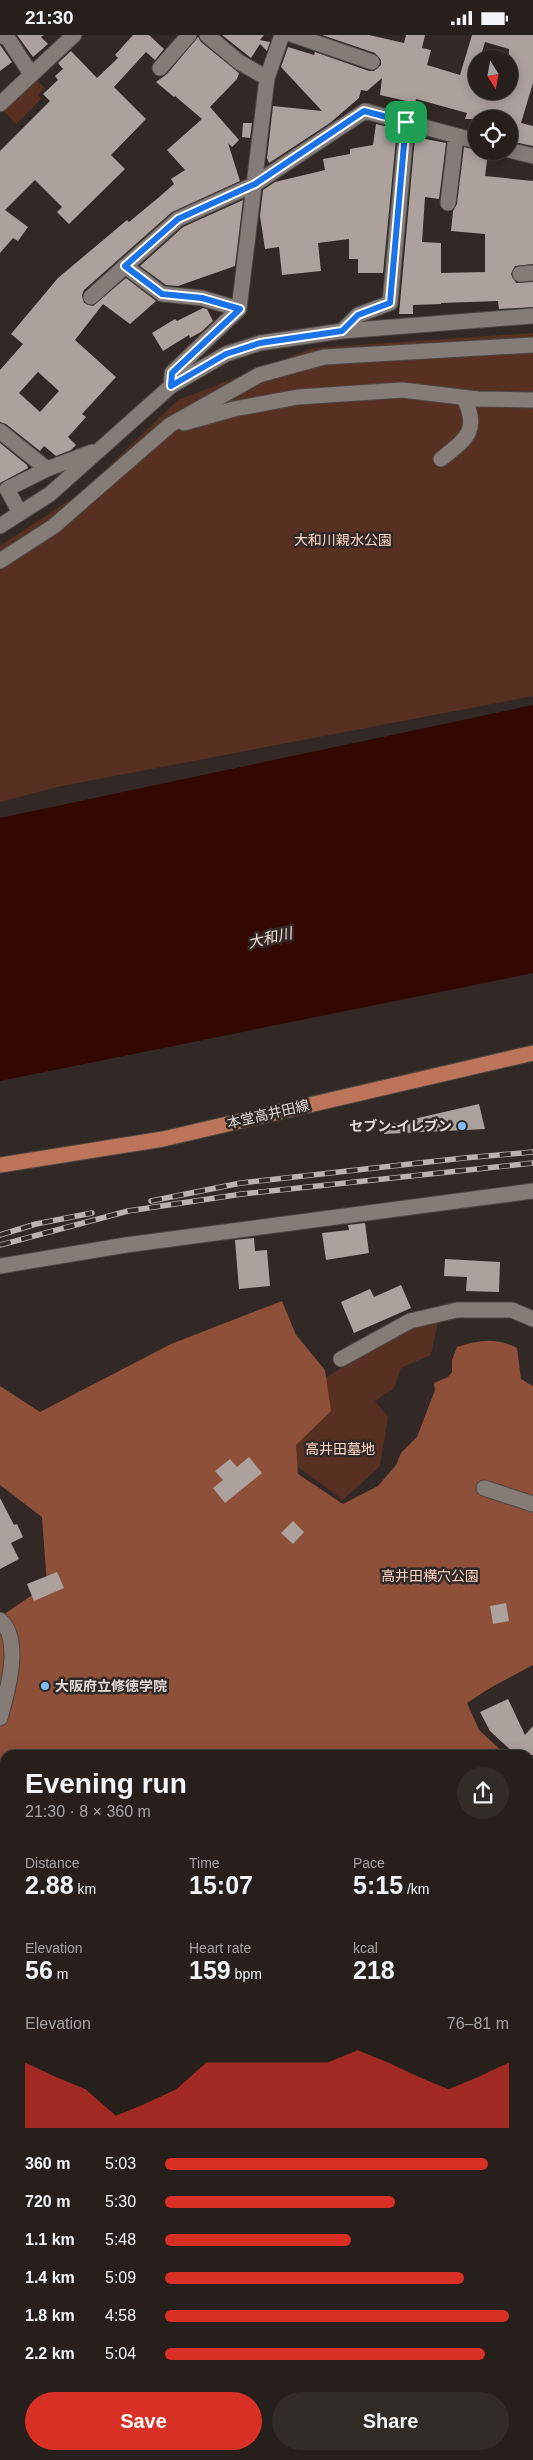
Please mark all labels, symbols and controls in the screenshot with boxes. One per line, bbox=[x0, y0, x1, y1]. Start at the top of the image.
text: 21:30 bbox=[25, 7, 74, 28]
north arrow bbox=[468, 50, 518, 100]
map controls bbox=[468, 50, 518, 160]
pin bbox=[385, 101, 427, 143]
icon: arrive bbox=[392, 108, 420, 136]
button: locate bbox=[468, 110, 518, 160]
park label: 大和川親水公園 bbox=[294, 532, 392, 548]
water label: 大和川 bbox=[246, 924, 296, 951]
street label: 本堂高井田線 bbox=[225, 1097, 311, 1131]
place label: セブン-イレブン bbox=[349, 1118, 452, 1134]
marker: セブン-イレブン bbox=[456, 1120, 468, 1132]
park label: 高井田墓地 bbox=[305, 1441, 375, 1457]
park label: 高井田横穴公園 bbox=[381, 1568, 479, 1584]
place label: 大阪府立修徳学院 bbox=[55, 1678, 167, 1694]
marker: 大阪府立修徳学院 bbox=[39, 1680, 51, 1692]
button: share bbox=[457, 1767, 509, 1819]
text: Evening run bbox=[25, 1768, 187, 1799]
text: 21:30 · 8 × 360 m bbox=[25, 1803, 151, 1820]
text: Distance bbox=[25, 1855, 79, 1871]
text: Time bbox=[189, 1855, 220, 1871]
text: Pace bbox=[353, 1855, 385, 1871]
text: 2.88 bbox=[25, 1871, 74, 1899]
text: 15:07 bbox=[189, 1871, 253, 1899]
text: 5:15 bbox=[353, 1871, 403, 1899]
text: km bbox=[74, 1881, 96, 1897]
text: /km bbox=[403, 1881, 430, 1897]
text: Elevation bbox=[25, 1940, 83, 1956]
text: Heart rate bbox=[189, 1940, 251, 1956]
text: kcal bbox=[353, 1940, 378, 1956]
text: 56 bbox=[25, 1956, 53, 1984]
text: 159 bbox=[189, 1956, 231, 1984]
text: 218 bbox=[353, 1956, 395, 1984]
text: m bbox=[53, 1966, 68, 1982]
text: bpm bbox=[231, 1966, 262, 1982]
text: Elevation bbox=[25, 2015, 91, 2032]
text: 76–81 m bbox=[447, 2015, 509, 2032]
text: 360 m bbox=[25, 2155, 70, 2172]
text: 5:03 bbox=[105, 2155, 136, 2172]
text: 720 m bbox=[25, 2193, 70, 2210]
text: 5:30 bbox=[105, 2193, 136, 2210]
text: 1.1 km bbox=[25, 2231, 75, 2248]
text: 5:48 bbox=[105, 2231, 136, 2248]
text: 1.4 km bbox=[25, 2269, 75, 2286]
text: 5:09 bbox=[105, 2269, 136, 2286]
text: 1.8 km bbox=[25, 2307, 75, 2324]
text: 4:58 bbox=[105, 2307, 136, 2324]
text: 2.2 km bbox=[25, 2345, 75, 2362]
text: 5:04 bbox=[105, 2345, 136, 2362]
button: Save bbox=[25, 2392, 262, 2450]
button: Share bbox=[272, 2392, 509, 2450]

